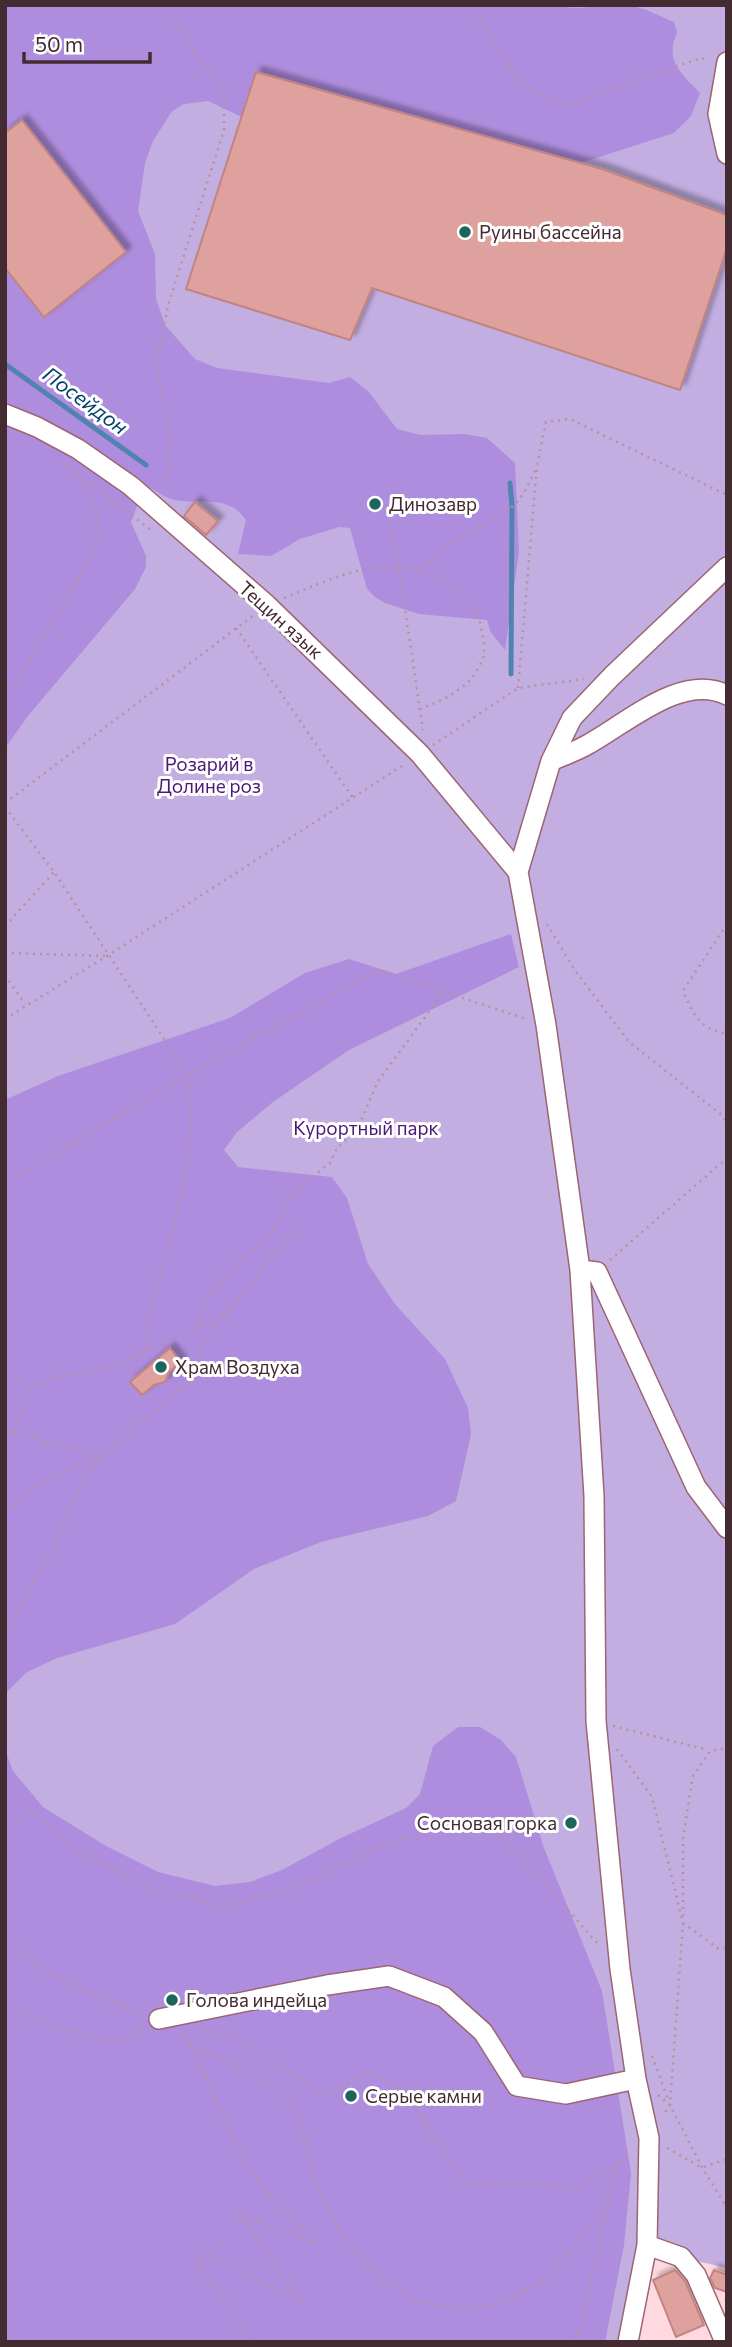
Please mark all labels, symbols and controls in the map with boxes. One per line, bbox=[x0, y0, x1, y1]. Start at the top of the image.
scale bar bbox=[24, 21, 150, 65]
text: 50 m bbox=[35, 31, 83, 56]
place label: Руины бассейна bbox=[479, 220, 622, 243]
marker: Руины бассейна bbox=[457, 224, 473, 240]
water label: Посейдон bbox=[39, 361, 133, 439]
place label: Динозавр bbox=[389, 492, 477, 515]
marker: Динозавр bbox=[367, 496, 383, 512]
street label: Тещин язык bbox=[235, 576, 328, 663]
park label: Розарий в Долине роз bbox=[157, 752, 261, 797]
park label: Курортный парк bbox=[293, 1116, 439, 1139]
place label: Храм Воздуха bbox=[175, 1355, 300, 1378]
marker: Храм Воздуха bbox=[153, 1359, 169, 1375]
place label: Сосновая горка bbox=[417, 1811, 557, 1834]
marker: Сосновая горка bbox=[563, 1815, 579, 1831]
place label: Голова индейца bbox=[186, 1988, 327, 2011]
marker: Голова индейца bbox=[164, 1992, 180, 2008]
place label: Серые камни bbox=[365, 2084, 482, 2107]
marker: Серые камни bbox=[343, 2088, 359, 2104]

